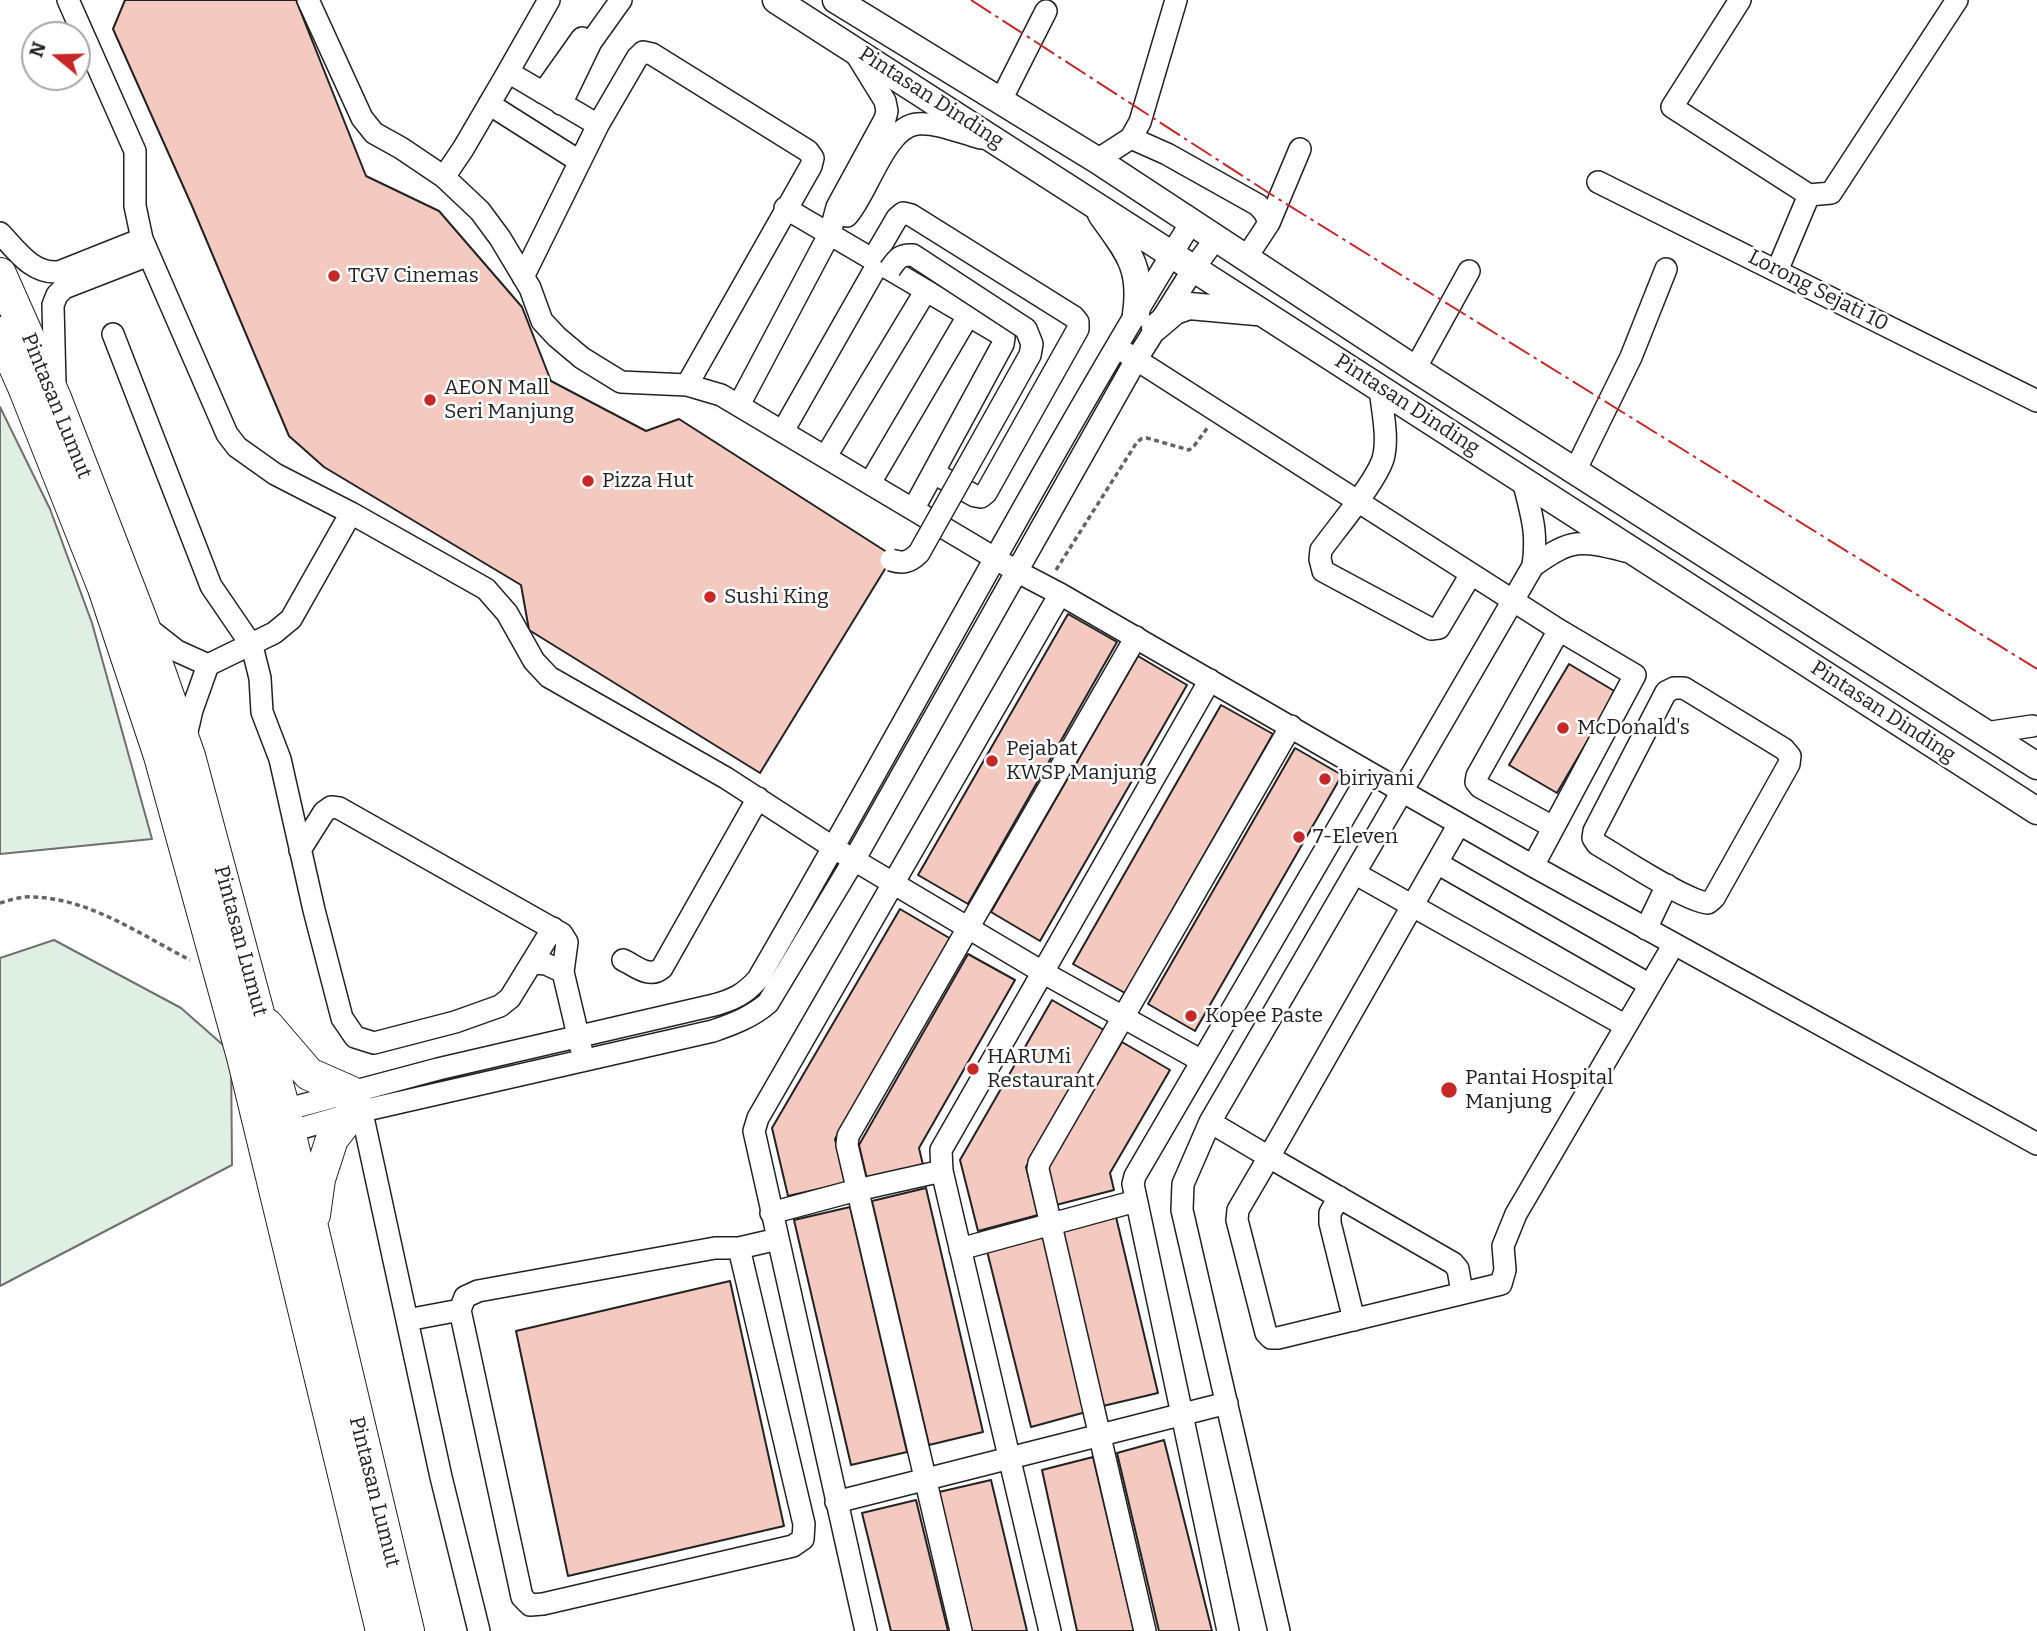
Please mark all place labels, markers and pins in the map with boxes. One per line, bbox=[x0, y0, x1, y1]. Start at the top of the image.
place label: TGV Cinemas bbox=[348, 263, 479, 289]
marker: TGV Cinemas bbox=[326, 268, 342, 284]
place label: AEON Mall Seri Manjung bbox=[444, 375, 574, 425]
marker: AEON Mall Seri Manjung bbox=[422, 392, 438, 408]
place label: Pizza Hut bbox=[602, 468, 694, 494]
marker: Pizza Hut bbox=[580, 473, 596, 489]
place label: Sushi King bbox=[724, 584, 829, 610]
marker: Sushi King bbox=[702, 589, 718, 605]
place label: McDonald's bbox=[1577, 715, 1690, 741]
marker: McDonald's bbox=[1555, 720, 1571, 736]
place label: Pejabat KWSP Manjung bbox=[1006, 736, 1157, 786]
marker: Pejabat KWSP Manjung bbox=[984, 753, 1000, 769]
place label: biriyani bbox=[1339, 766, 1414, 792]
marker: biriyani bbox=[1317, 771, 1333, 787]
place label: 7-Eleven bbox=[1313, 824, 1398, 850]
marker: 7-Eleven bbox=[1291, 829, 1307, 845]
place label: Kopee Paste bbox=[1205, 1003, 1323, 1029]
marker: Kopee Paste bbox=[1183, 1008, 1199, 1024]
place label: HARUMi Restaurant bbox=[987, 1044, 1095, 1094]
marker: HARUMi Restaurant bbox=[965, 1061, 981, 1077]
place label: Pantai Hospital Manjung bbox=[1465, 1065, 1613, 1115]
marker: Pantai Hospital Manjung bbox=[1439, 1080, 1459, 1100]

